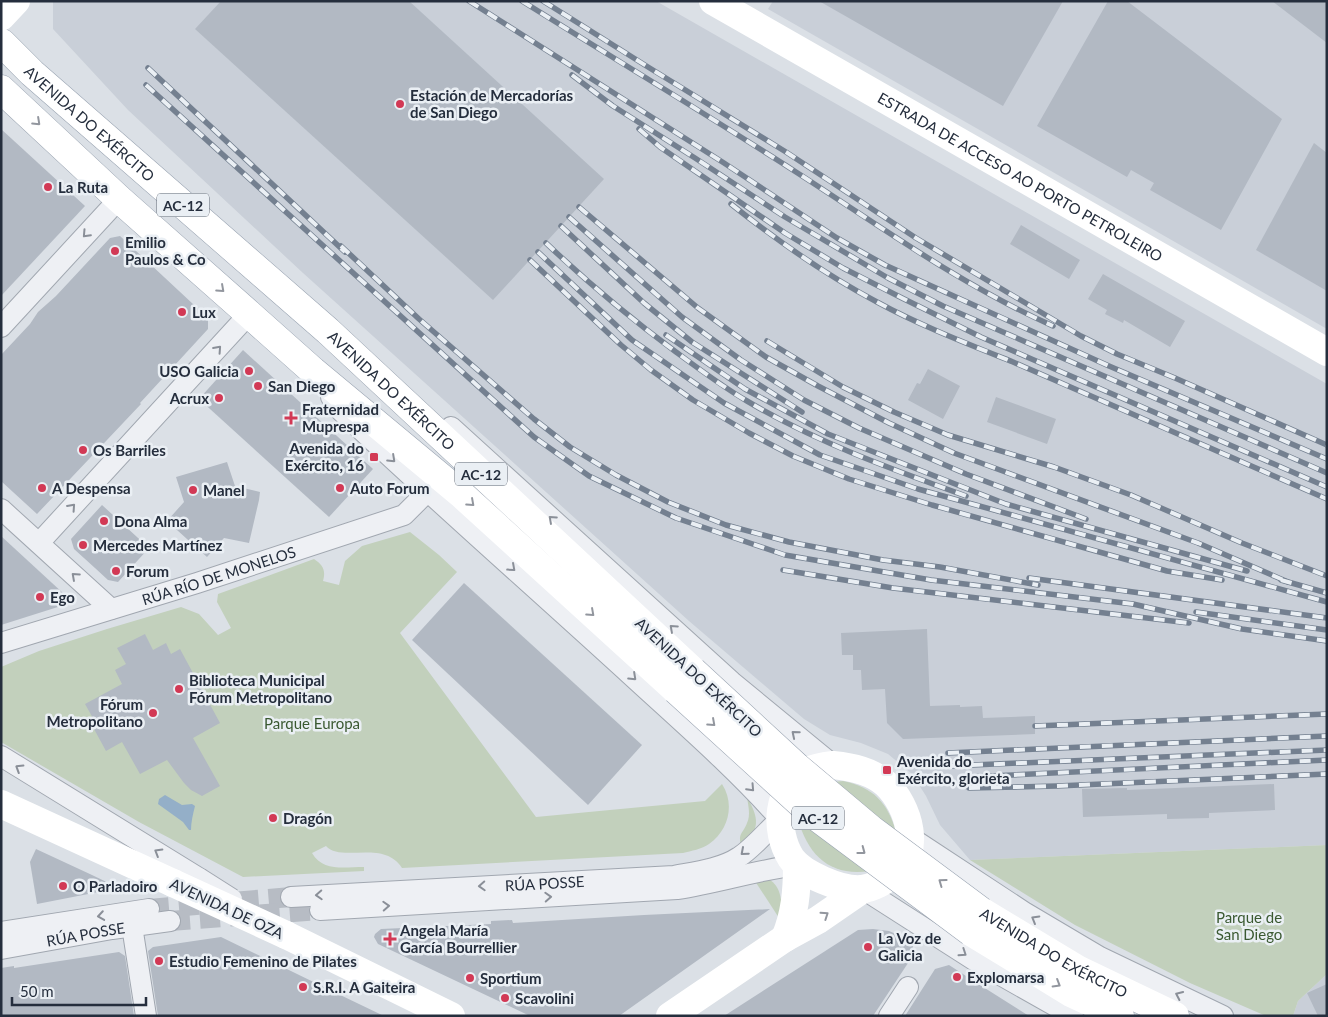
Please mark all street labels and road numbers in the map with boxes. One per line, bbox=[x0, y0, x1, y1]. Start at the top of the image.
street label: AVENIDA DO EXÉRCITO bbox=[21, 62, 159, 185]
street label: ESTRADA DE ACCESO AO PORTO PETROLEIRO bbox=[875, 88, 1166, 265]
road number: AC-12 bbox=[157, 194, 209, 216]
street label: AVENIDA DO EXÉRCITO bbox=[324, 327, 459, 454]
road number: AC-12 bbox=[455, 462, 507, 486]
street label: RÚA RÍO DE MONELOS bbox=[140, 542, 298, 608]
street label: AVENIDA DO EXÉRCITO bbox=[632, 614, 766, 740]
road number: AC-12 bbox=[792, 806, 844, 830]
street label: RÚA POSSE bbox=[504, 872, 585, 894]
street label: AVENIDA DE OZA bbox=[167, 874, 287, 943]
street label: AVENIDA DO EXÉRCITO bbox=[977, 904, 1131, 1001]
street label: RÚA POSSE bbox=[45, 918, 126, 950]

